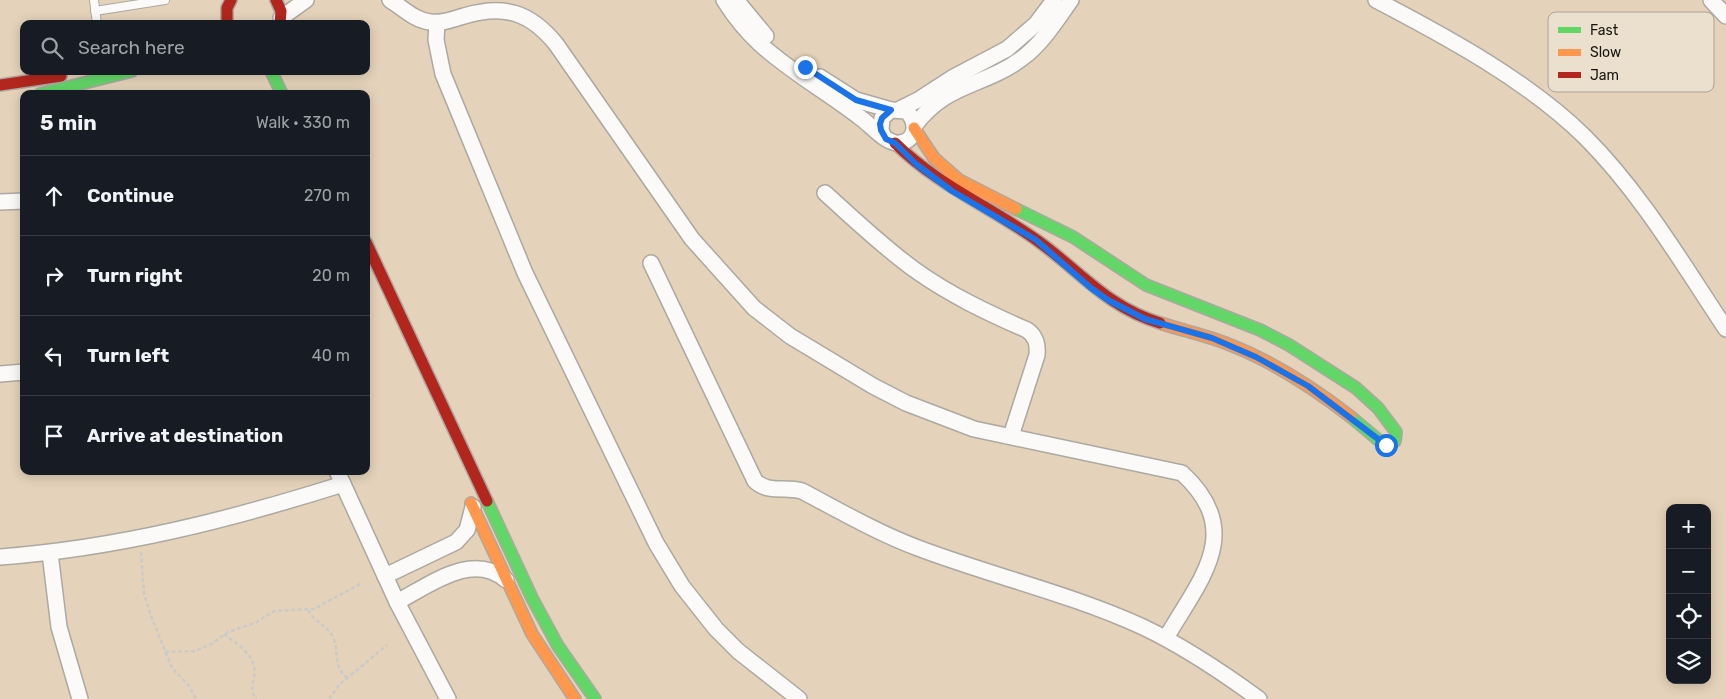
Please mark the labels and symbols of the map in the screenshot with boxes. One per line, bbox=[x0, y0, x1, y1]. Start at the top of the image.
legend bbox=[1548, 12, 1714, 92]
text: Fast bbox=[1590, 22, 1619, 39]
text: Slow bbox=[1590, 44, 1621, 61]
route end bbox=[794, 56, 817, 79]
text: Jam bbox=[1590, 67, 1619, 84]
route start bbox=[1375, 434, 1398, 457]

